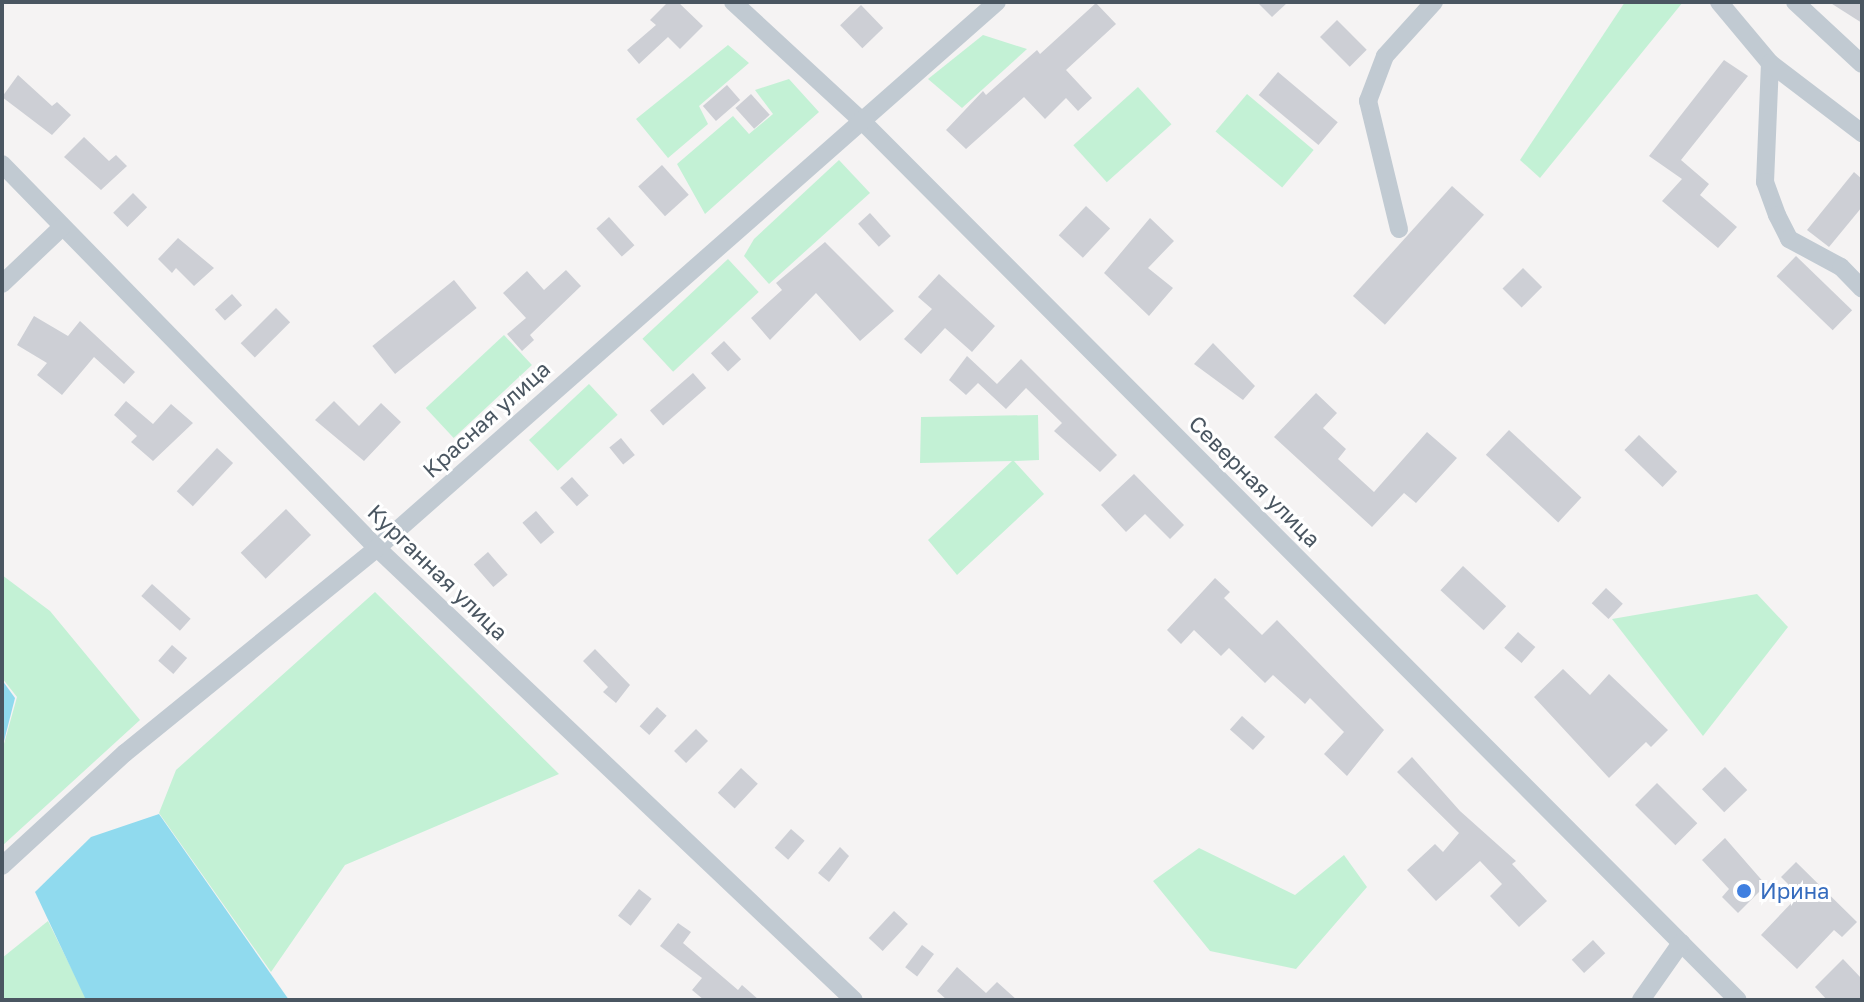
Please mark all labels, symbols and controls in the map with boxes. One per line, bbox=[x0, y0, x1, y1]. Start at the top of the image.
street label: Красная улица bbox=[417, 355, 555, 483]
street label: Северная улица bbox=[1184, 410, 1326, 552]
street label: Курганная улица bbox=[363, 499, 513, 645]
place label: Ирина bbox=[1760, 878, 1830, 904]
marker: Ирина bbox=[1735, 882, 1753, 900]

